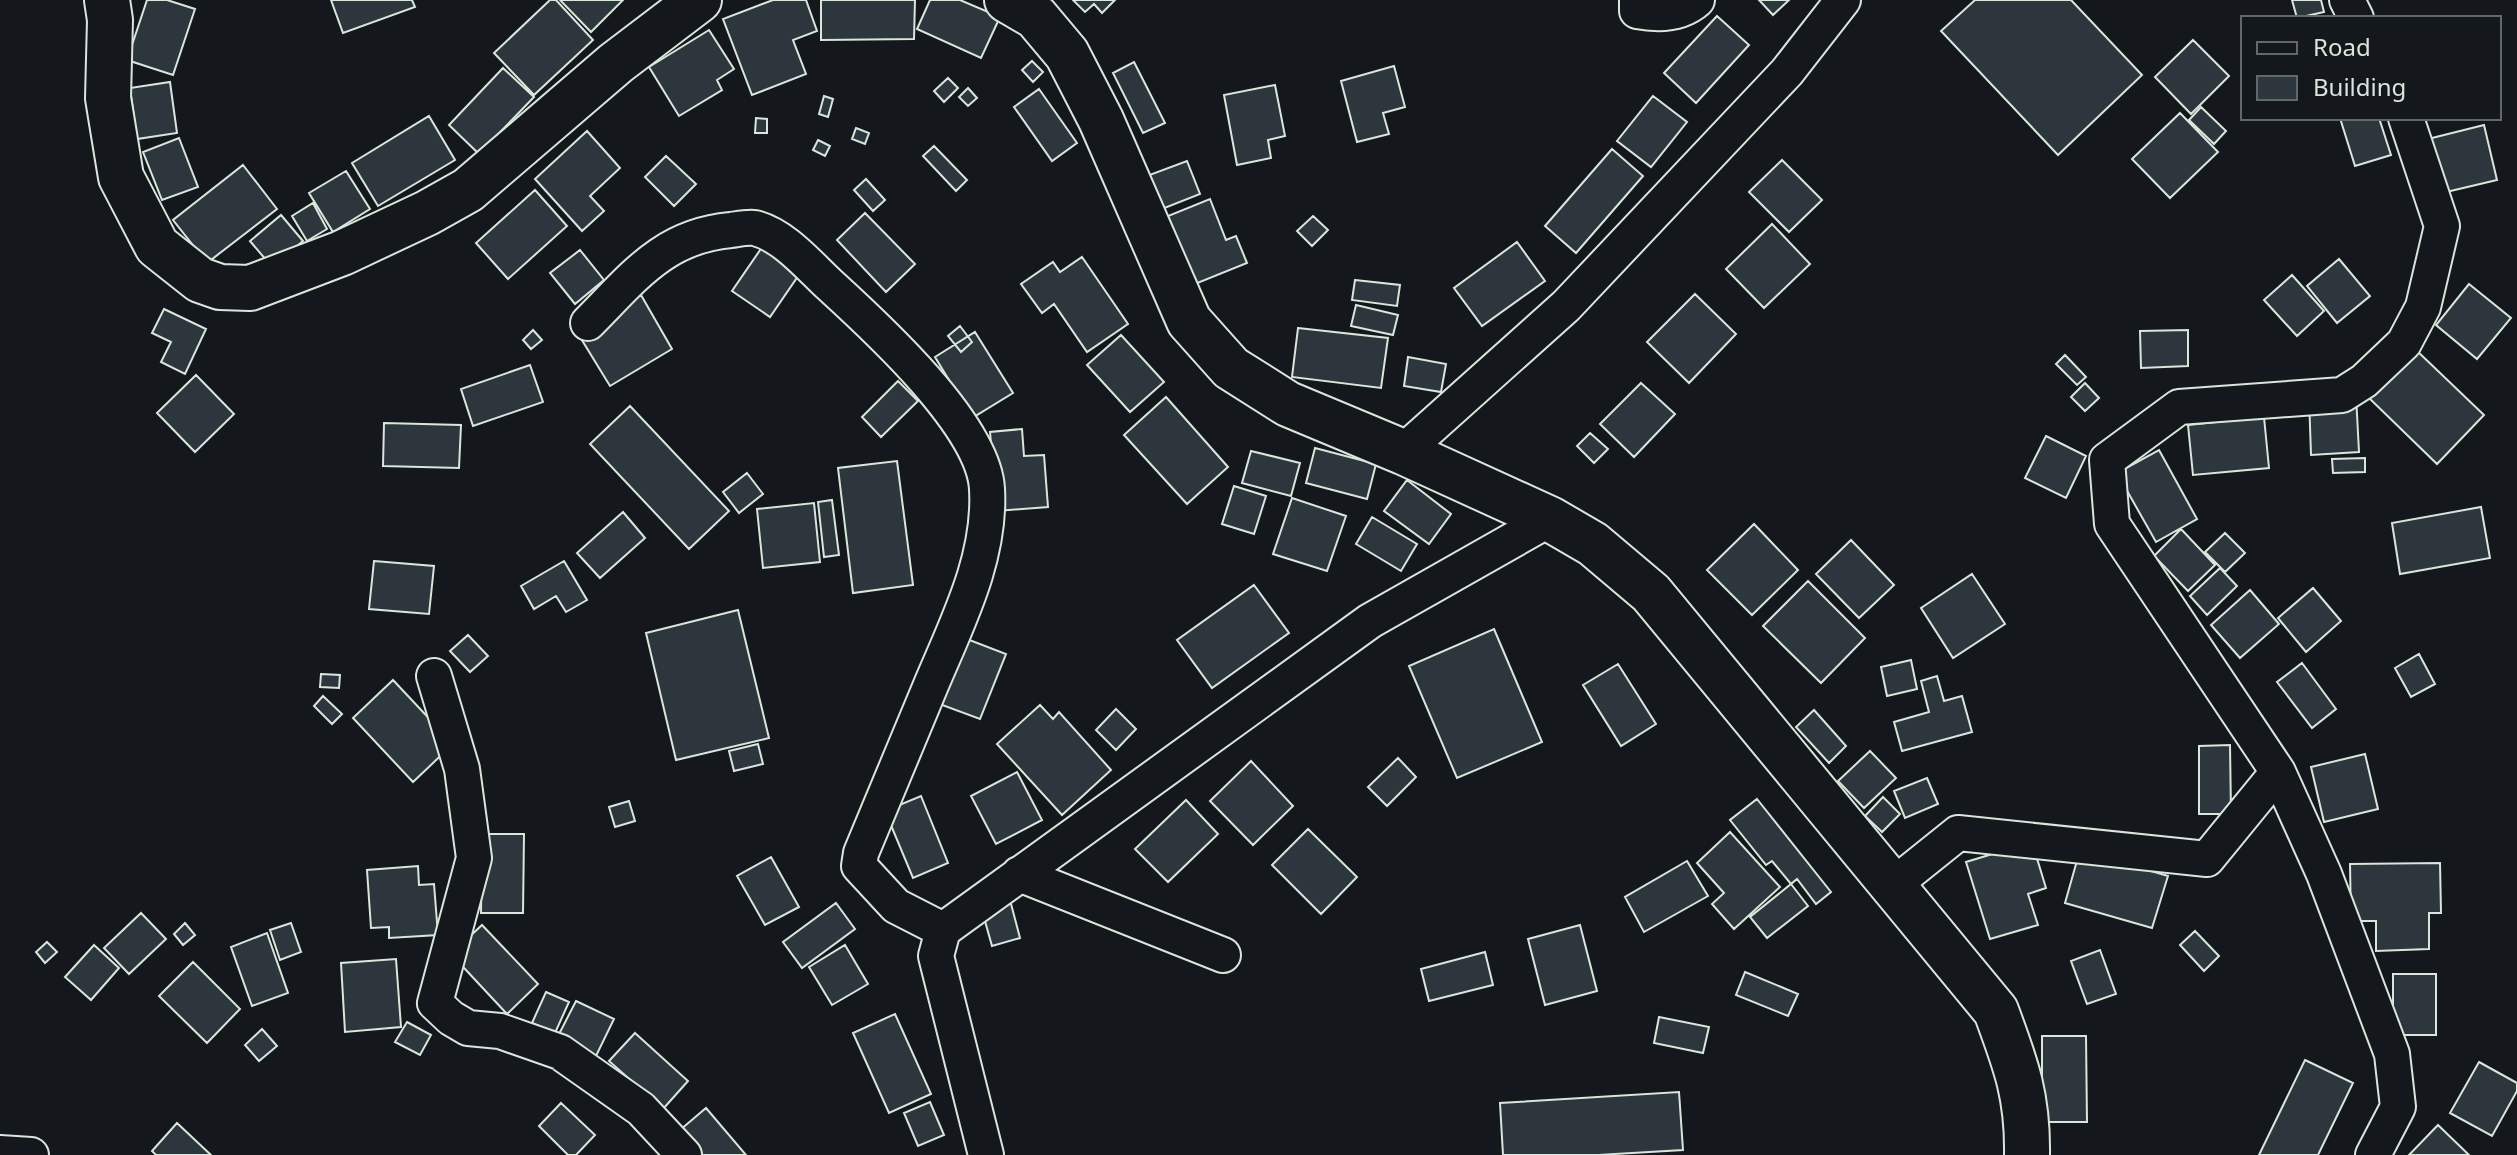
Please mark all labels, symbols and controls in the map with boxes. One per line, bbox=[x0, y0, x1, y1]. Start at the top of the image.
legend bbox=[2241, 16, 2501, 120]
text: Road bbox=[2313, 30, 2371, 63]
text: Building bbox=[2313, 70, 2406, 103]

